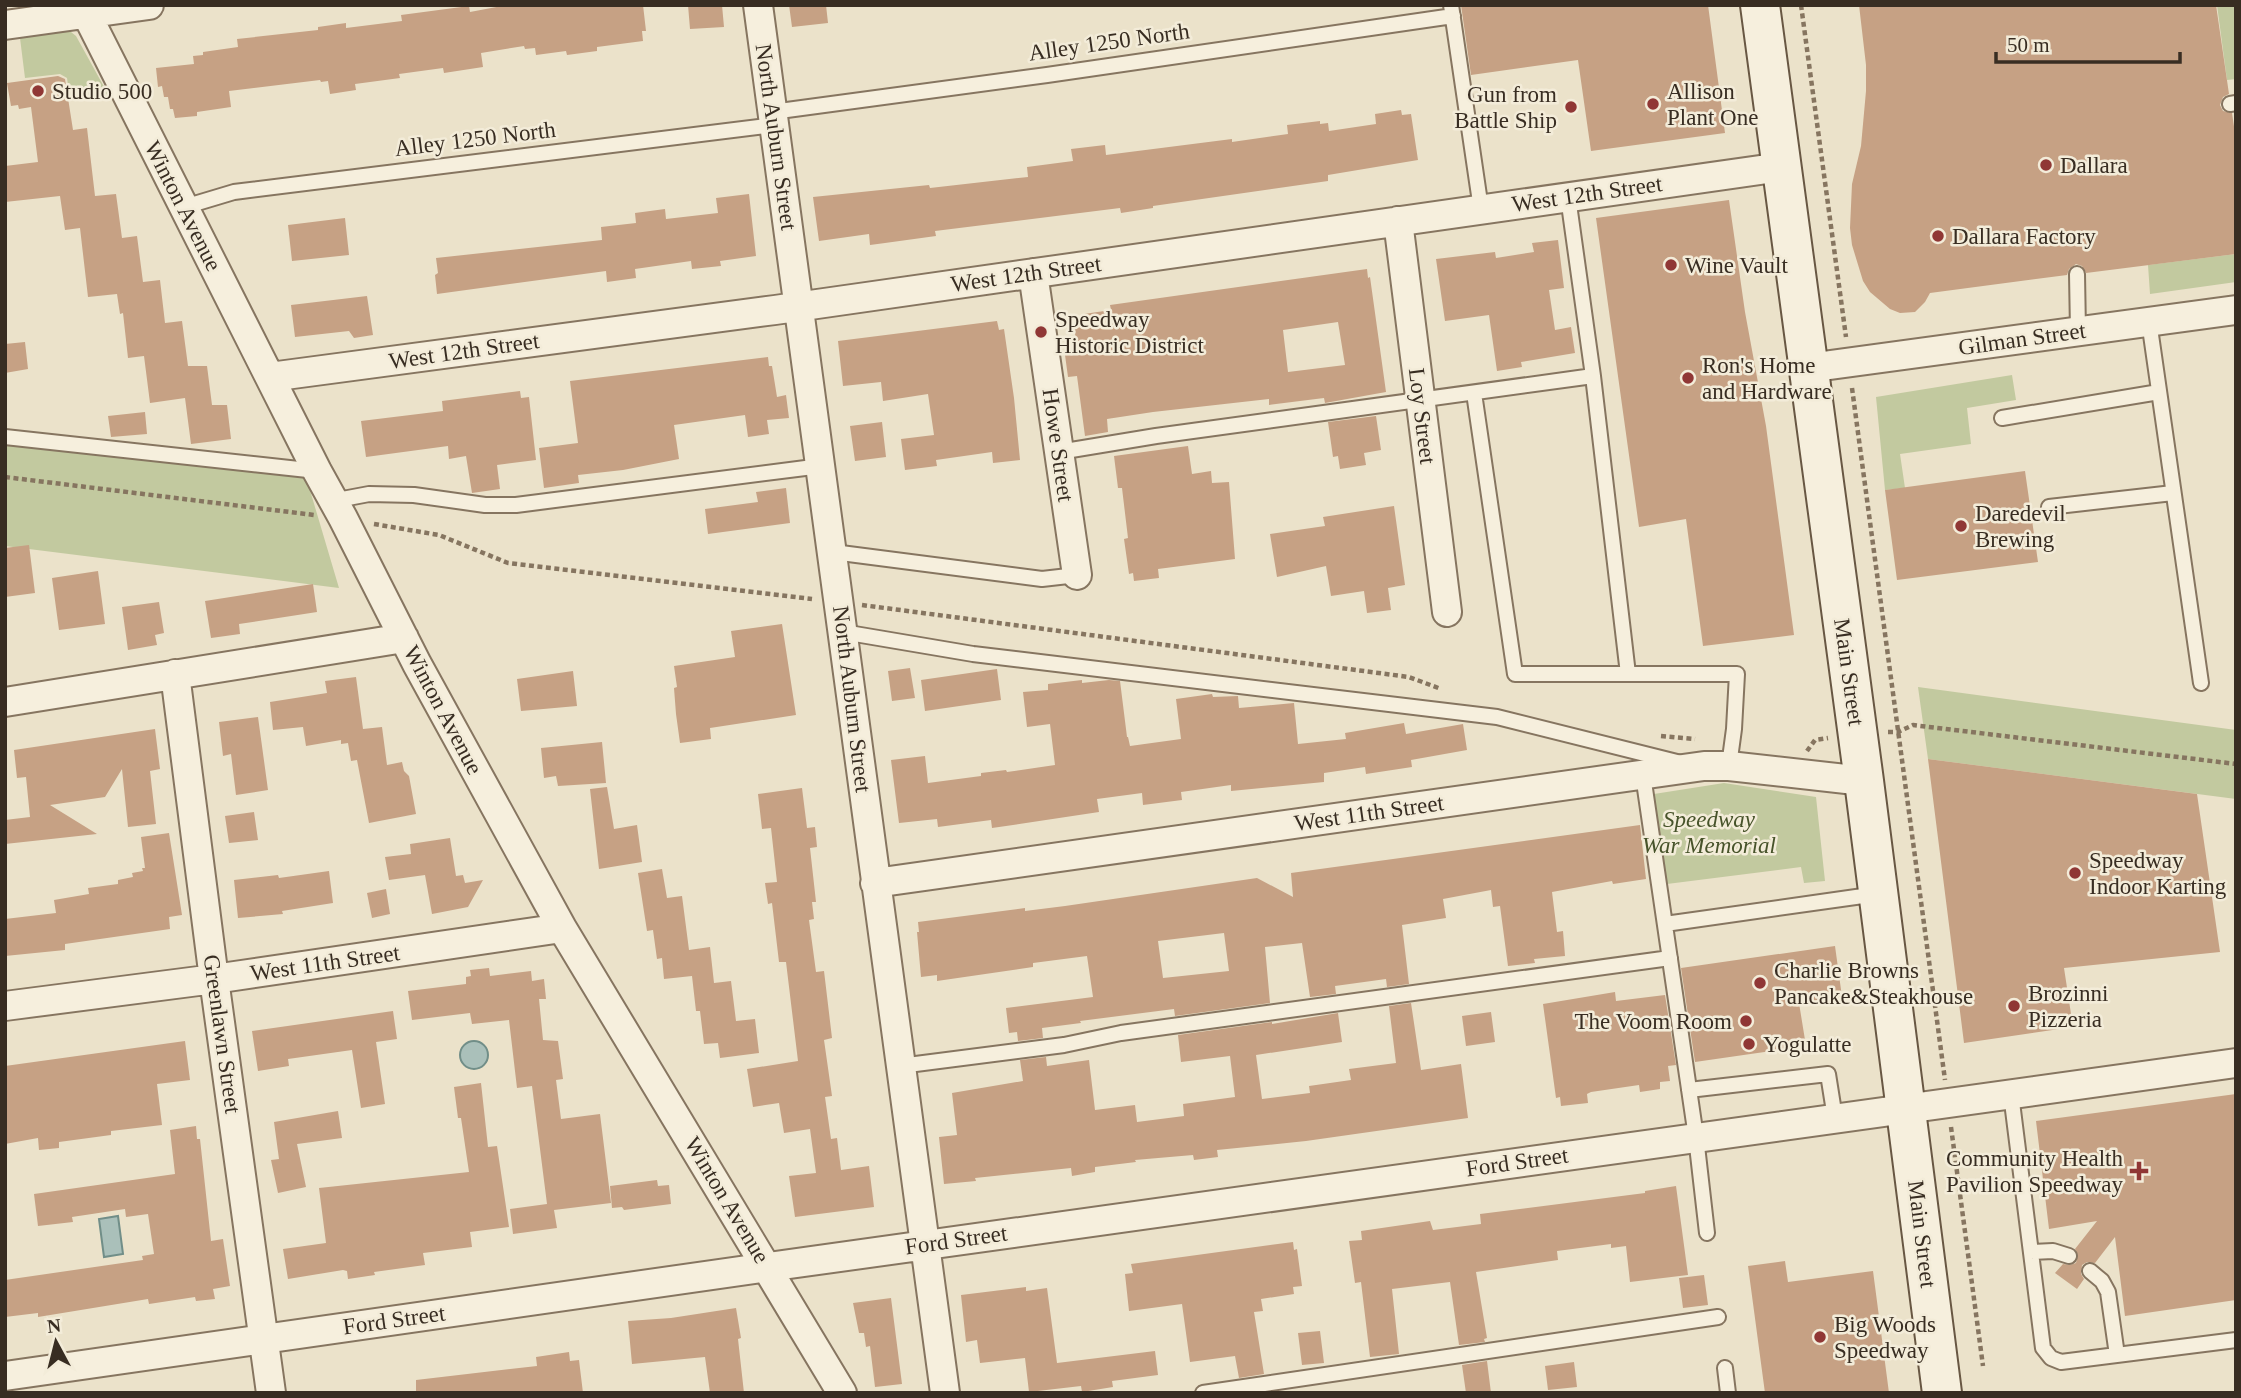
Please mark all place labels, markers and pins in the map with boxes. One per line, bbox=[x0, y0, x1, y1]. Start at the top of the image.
place label: Studio 500 bbox=[52, 79, 152, 104]
place label: Allison Plant One bbox=[1667, 79, 1758, 130]
place label: Gun from Battle Ship bbox=[1454, 82, 1557, 133]
marker: Studio 500 bbox=[30, 83, 46, 99]
marker: Allison Plant One bbox=[1645, 96, 1661, 112]
marker: Gun from Battle Ship bbox=[1563, 99, 1579, 115]
place label: Dallara bbox=[2060, 153, 2128, 178]
marker: Dallara bbox=[2038, 157, 2054, 173]
place label: Dallara Factory bbox=[1952, 224, 2096, 249]
marker: Dallara Factory bbox=[1930, 228, 1946, 244]
place label: Wine Vault bbox=[1685, 253, 1788, 278]
marker: Wine Vault bbox=[1663, 257, 1679, 273]
place label: Speedway Historic District bbox=[1055, 307, 1204, 358]
marker: Speedway Historic District bbox=[1033, 324, 1049, 340]
place label: Ron's Home and Hardware bbox=[1702, 353, 1832, 404]
marker: Ron's Home and Hardware bbox=[1680, 370, 1696, 386]
place label: Daredevil Brewing bbox=[1975, 501, 2066, 552]
marker: Daredevil Brewing bbox=[1953, 518, 1969, 534]
place label: Speedway Indoor Karting bbox=[2089, 848, 2227, 899]
marker: Speedway Indoor Karting bbox=[2067, 865, 2083, 881]
place label: Charlie Browns Pancake&Steakhouse bbox=[1774, 958, 1973, 1009]
marker: Charlie Browns Pancake&Steakhouse bbox=[1752, 975, 1768, 991]
place label: Brozinni Pizzeria bbox=[2028, 981, 2109, 1032]
marker: Brozinni Pizzeria bbox=[2006, 998, 2022, 1014]
place label: The Voom Room bbox=[1574, 1009, 1732, 1034]
marker: The Voom Room bbox=[1738, 1013, 1754, 1029]
place label: Yogulatte bbox=[1763, 1032, 1851, 1057]
marker: Yogulatte bbox=[1741, 1036, 1757, 1052]
place label: Community Health Pavilion Speedway bbox=[1946, 1146, 2123, 1197]
marker: Community Health Pavilion Speedway bbox=[2129, 1161, 2149, 1181]
place label: Big Woods Speedway bbox=[1834, 1312, 1936, 1363]
marker: Big Woods Speedway bbox=[1812, 1329, 1828, 1345]

